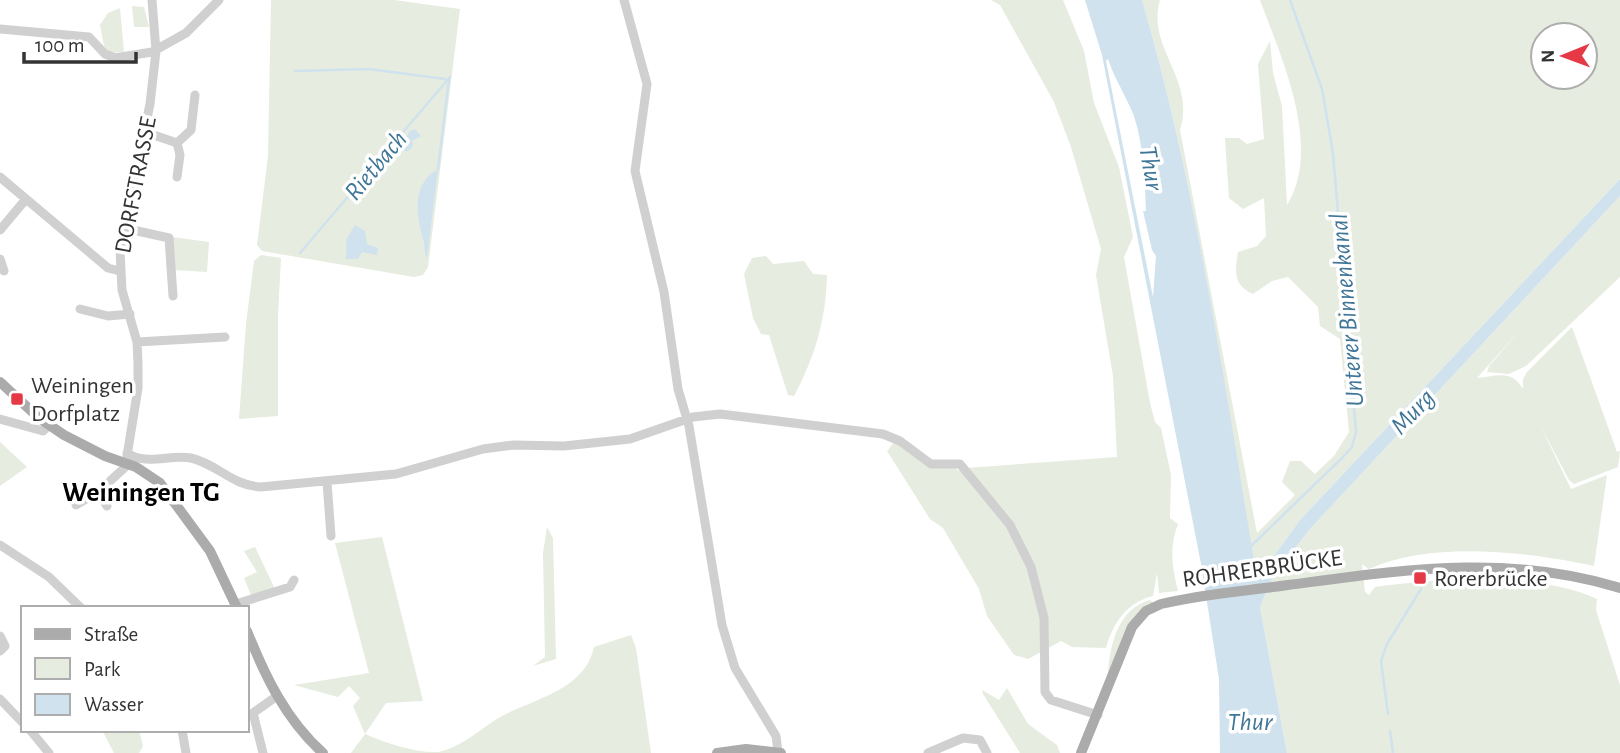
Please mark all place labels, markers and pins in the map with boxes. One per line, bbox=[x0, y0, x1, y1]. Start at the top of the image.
place label: Weiningen Dorfplatz bbox=[31, 374, 134, 426]
marker: Weiningen Dorfplatz bbox=[9, 391, 25, 407]
place label: Rorerbrücke bbox=[1434, 567, 1548, 591]
marker: Rorerbrücke bbox=[1412, 570, 1428, 586]

